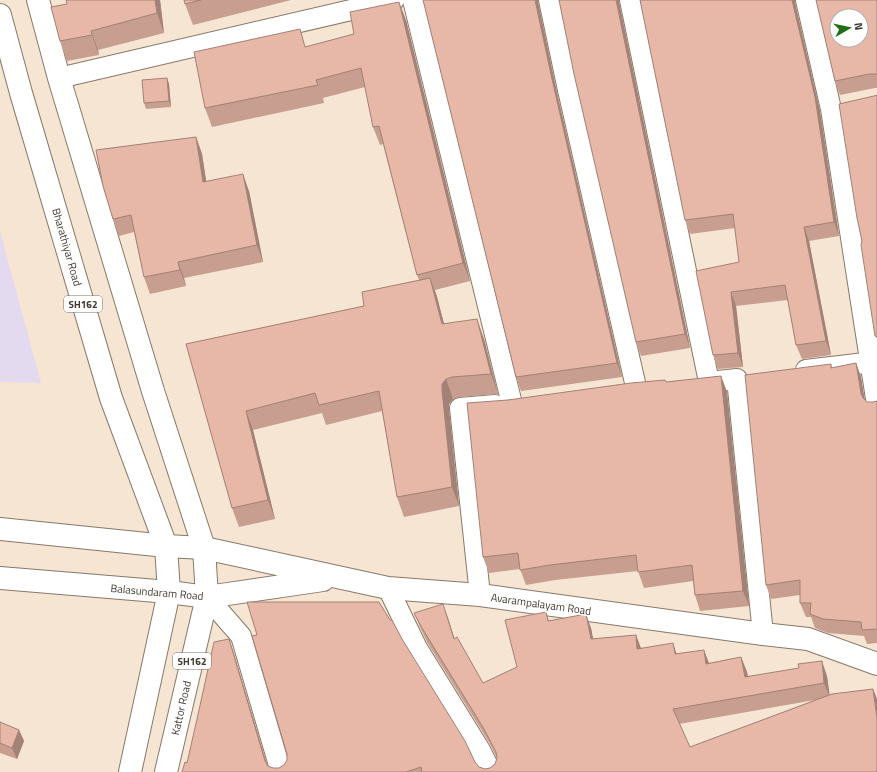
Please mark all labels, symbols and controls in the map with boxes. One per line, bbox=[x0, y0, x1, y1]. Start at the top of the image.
north arrow bbox=[829, 8, 869, 48]
text: N bbox=[850, 21, 867, 31]
street label: Bharathiyar Road bbox=[48, 206, 86, 288]
road number: SH162 bbox=[64, 296, 102, 312]
street label: Balasundaram Road bbox=[110, 580, 204, 604]
street label: Avarampalayam Road bbox=[490, 589, 592, 619]
road number: SH162 bbox=[173, 653, 211, 669]
street label: Kattor Road bbox=[167, 679, 195, 737]

